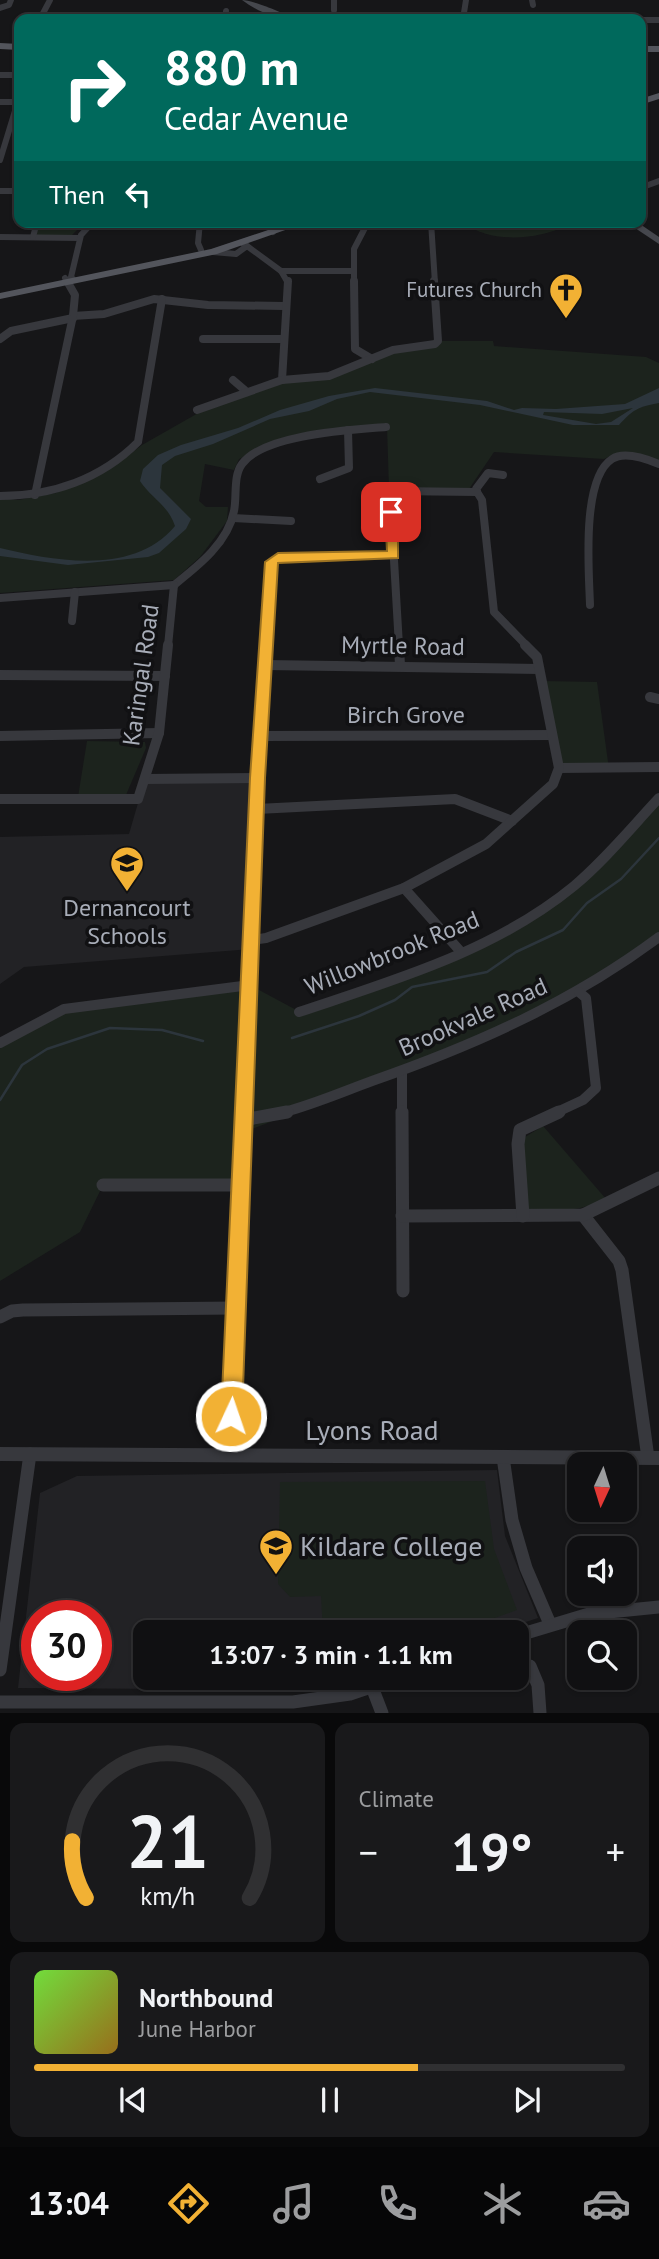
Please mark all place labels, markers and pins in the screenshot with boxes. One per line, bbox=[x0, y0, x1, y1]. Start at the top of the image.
church icon: Futures Church bbox=[547, 271, 585, 320]
place label: Futures Church bbox=[406, 276, 542, 303]
pin bbox=[361, 482, 421, 542]
school or university icon: Dernancourt Schools bbox=[108, 844, 146, 893]
place label: Dernancourt Schools bbox=[63, 892, 191, 951]
school or university icon: Kildare College bbox=[257, 1527, 295, 1576]
place label: Kildare College bbox=[300, 1527, 482, 1564]

